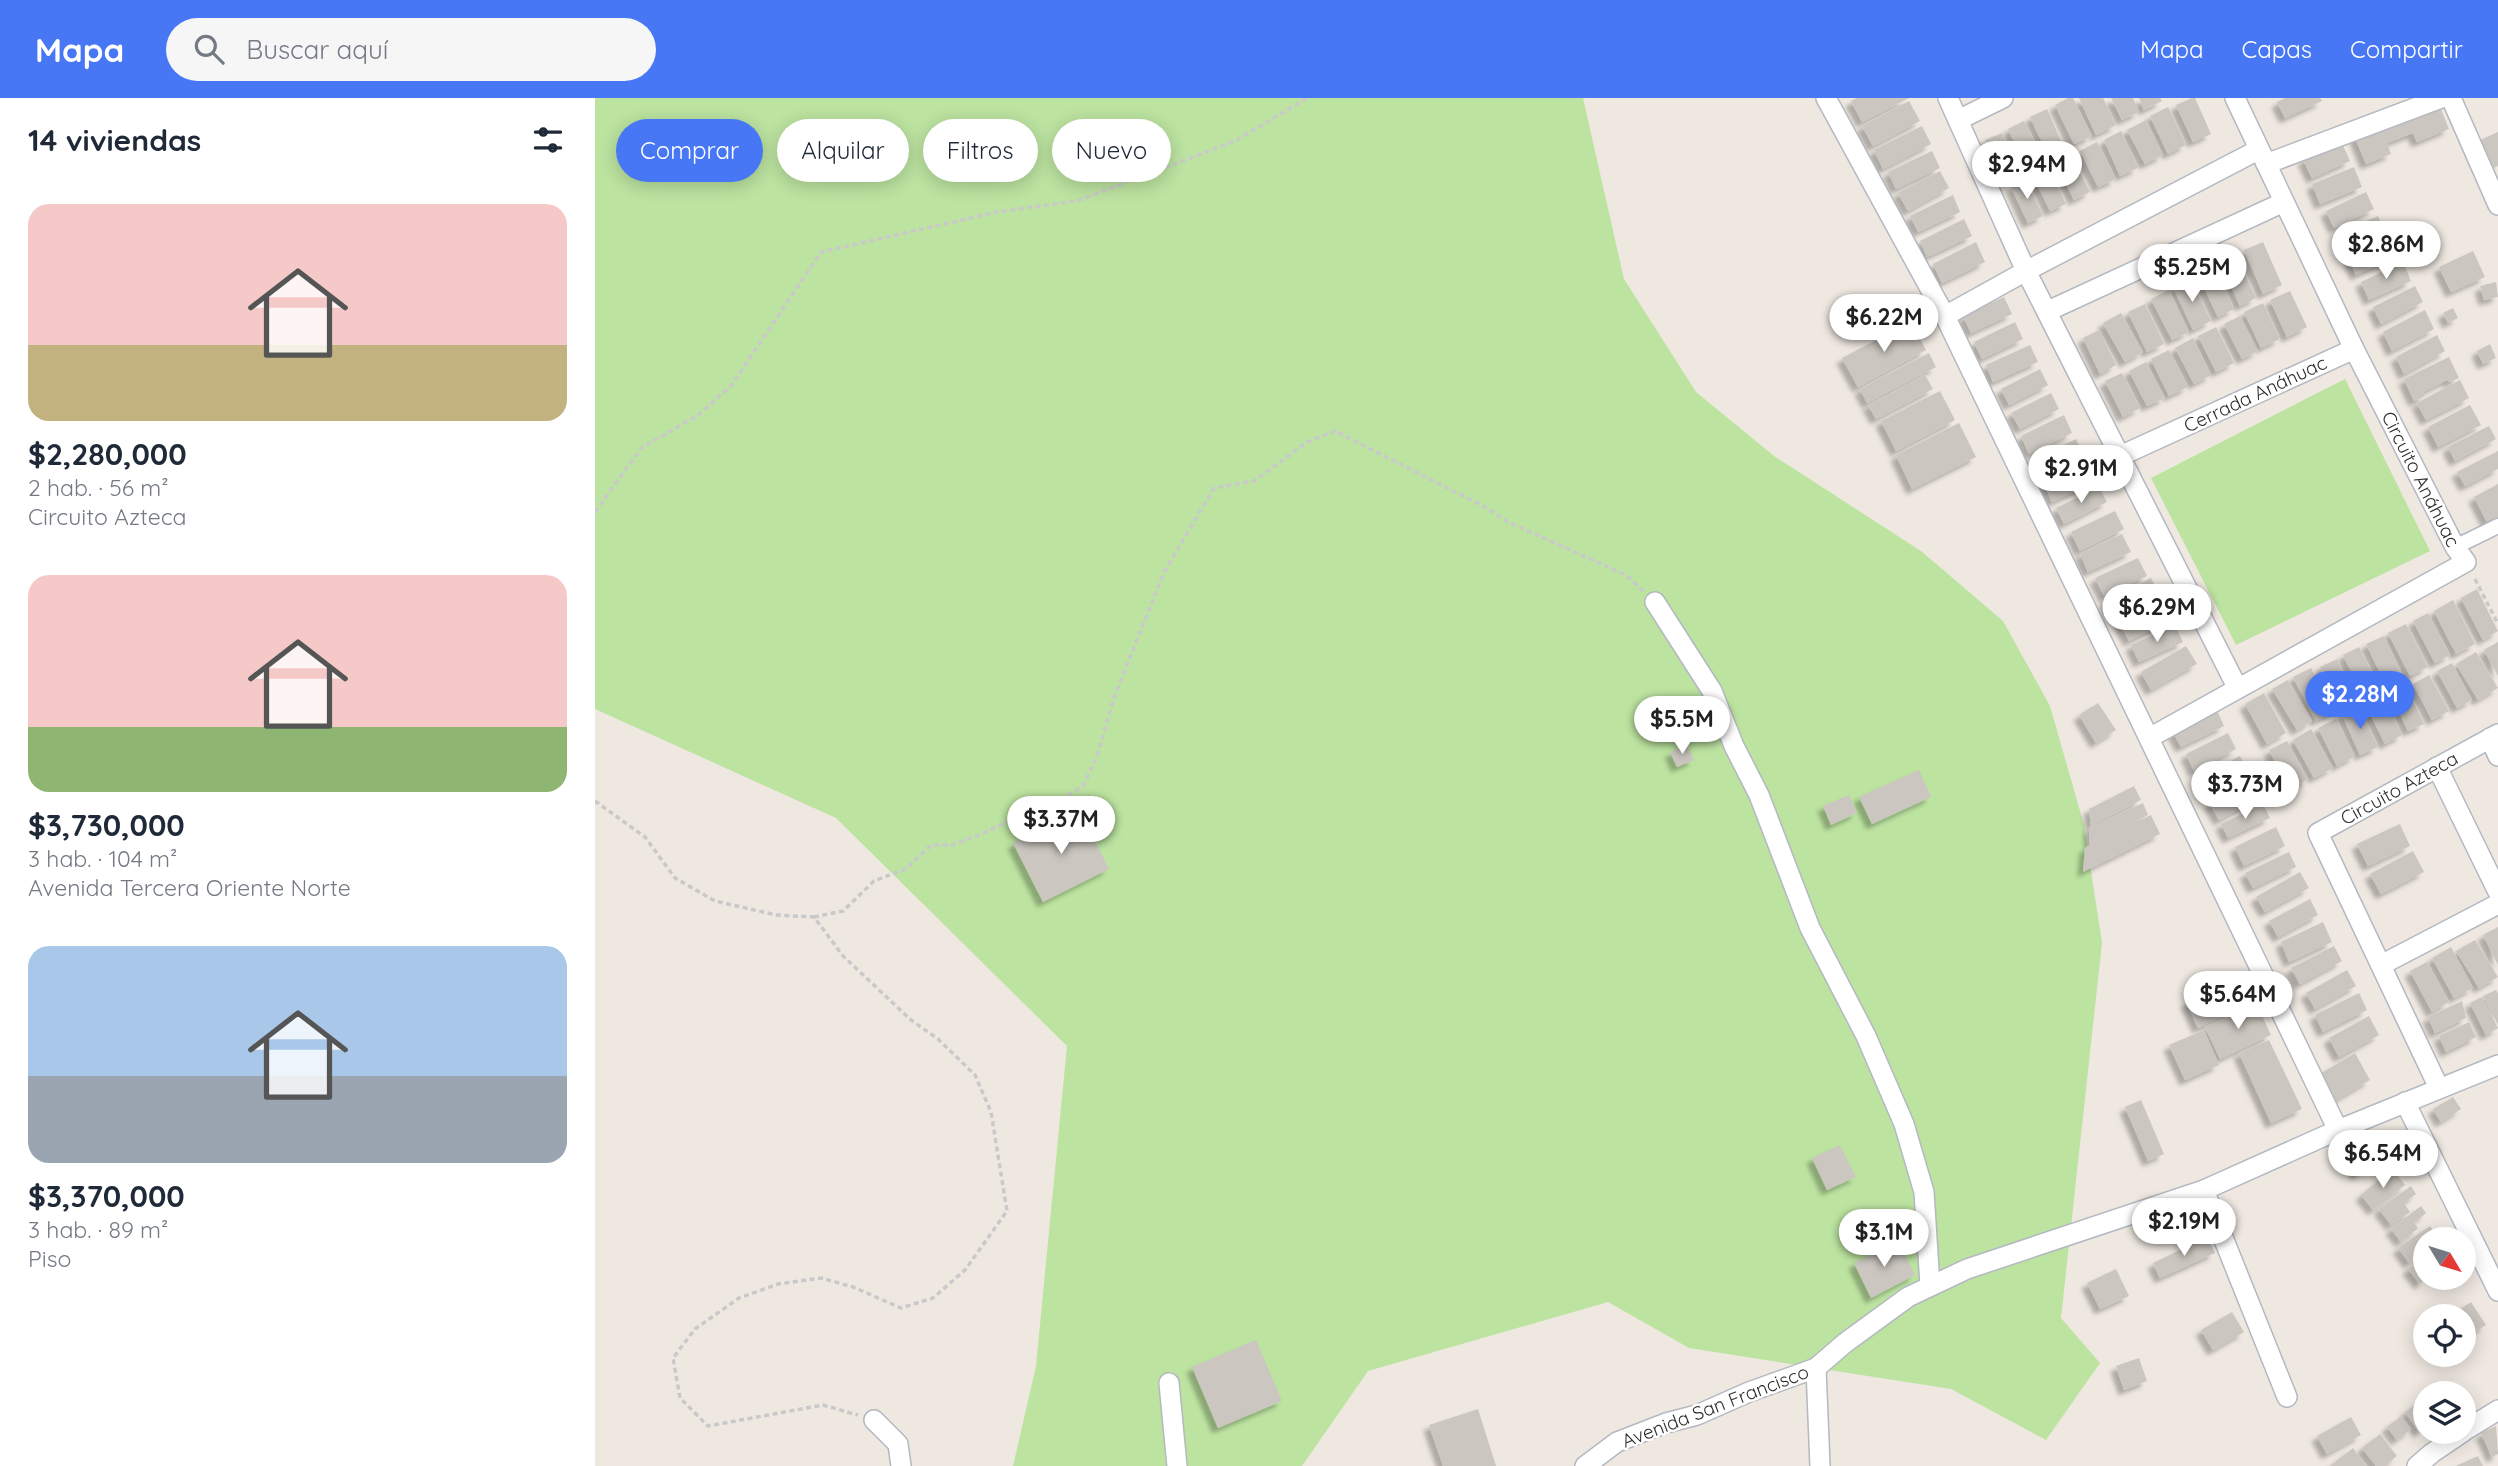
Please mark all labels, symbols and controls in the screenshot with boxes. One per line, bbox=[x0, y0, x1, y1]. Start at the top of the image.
search box bbox=[166, 18, 656, 81]
text: Mapa bbox=[35, 29, 124, 70]
icon: search bbox=[190, 30, 228, 68]
text: Buscar aquí bbox=[246, 33, 388, 66]
text: Mapa bbox=[2140, 34, 2204, 64]
text: Capas bbox=[2242, 34, 2312, 64]
text: Compartir bbox=[2350, 34, 2463, 64]
chip: Comprar bbox=[616, 119, 763, 182]
chip: Alquilar bbox=[777, 119, 909, 182]
chip: Filtros bbox=[923, 119, 1038, 182]
chip: Nuevo bbox=[1052, 119, 1171, 182]
text: 14 viviendas bbox=[28, 121, 201, 159]
icon: filters bbox=[529, 121, 567, 159]
pin: $2.94M bbox=[1970, 141, 2084, 201]
text: $2.94M bbox=[1988, 149, 2066, 178]
pin: $2.86M bbox=[2329, 222, 2443, 281]
text: $2.86M bbox=[2348, 229, 2424, 258]
pin: $5.25M bbox=[2135, 244, 2249, 304]
icon: home bbox=[235, 250, 361, 376]
text: $5.25M bbox=[2154, 252, 2230, 281]
pin: $6.22M bbox=[1827, 294, 1941, 354]
text: $6.22M bbox=[1845, 302, 1923, 331]
street label: Cerrada Anáhuac bbox=[2180, 350, 2330, 438]
street label: Circuito Anáhuac bbox=[2377, 407, 2466, 551]
text: $2,280,000 bbox=[28, 435, 187, 473]
pin: $2.91M bbox=[2024, 446, 2138, 505]
text: $2.91M bbox=[2044, 453, 2118, 482]
text: 2 hab. · 56 m² bbox=[28, 473, 169, 502]
text: Circuito Azteca bbox=[28, 502, 187, 531]
pin: $6.29M bbox=[2100, 584, 2214, 644]
text: $6.29M bbox=[2118, 592, 2196, 621]
icon: home bbox=[235, 621, 361, 747]
pin: $2.28M bbox=[2303, 672, 2417, 731]
text: $2.28M bbox=[2321, 679, 2399, 708]
pin: $5.5M bbox=[1633, 696, 1731, 756]
text: $5.5M bbox=[1650, 704, 1714, 733]
street label: Circuito Azteca bbox=[2336, 746, 2462, 830]
pin: $3.73M bbox=[2188, 762, 2302, 821]
text: $3.73M bbox=[2207, 769, 2283, 798]
pin: $3.37M bbox=[1004, 796, 1118, 856]
text: $3.37M bbox=[1023, 804, 1099, 833]
text: $3,730,000 bbox=[28, 806, 185, 844]
text: 3 hab. · 104 m² bbox=[28, 844, 177, 873]
text: Avenida Tercera Oriente Norte bbox=[28, 873, 351, 902]
pin: $5.64M bbox=[2181, 972, 2295, 1031]
text: $5.64M bbox=[2200, 979, 2276, 1008]
icon: home bbox=[235, 992, 361, 1118]
pin: $6.54M bbox=[2326, 1130, 2440, 1190]
text: $6.54M bbox=[2344, 1138, 2422, 1167]
text: $3,370,000 bbox=[28, 1177, 185, 1215]
pin: $2.19M bbox=[2127, 1198, 2241, 1258]
text: $2.19M bbox=[2148, 1206, 2220, 1235]
pin: $3.1M bbox=[1835, 1210, 1933, 1269]
text: 3 hab. · 89 m² bbox=[28, 1215, 168, 1244]
text: $3.1M bbox=[1855, 1217, 1913, 1246]
north arrow bbox=[2413, 1227, 2476, 1290]
map controls bbox=[2413, 1227, 2476, 1444]
text: Piso bbox=[28, 1244, 71, 1273]
button: locate bbox=[2413, 1304, 2476, 1367]
street label: Avenida San Francisco bbox=[1618, 1359, 1812, 1453]
button: layers bbox=[2413, 1381, 2476, 1444]

